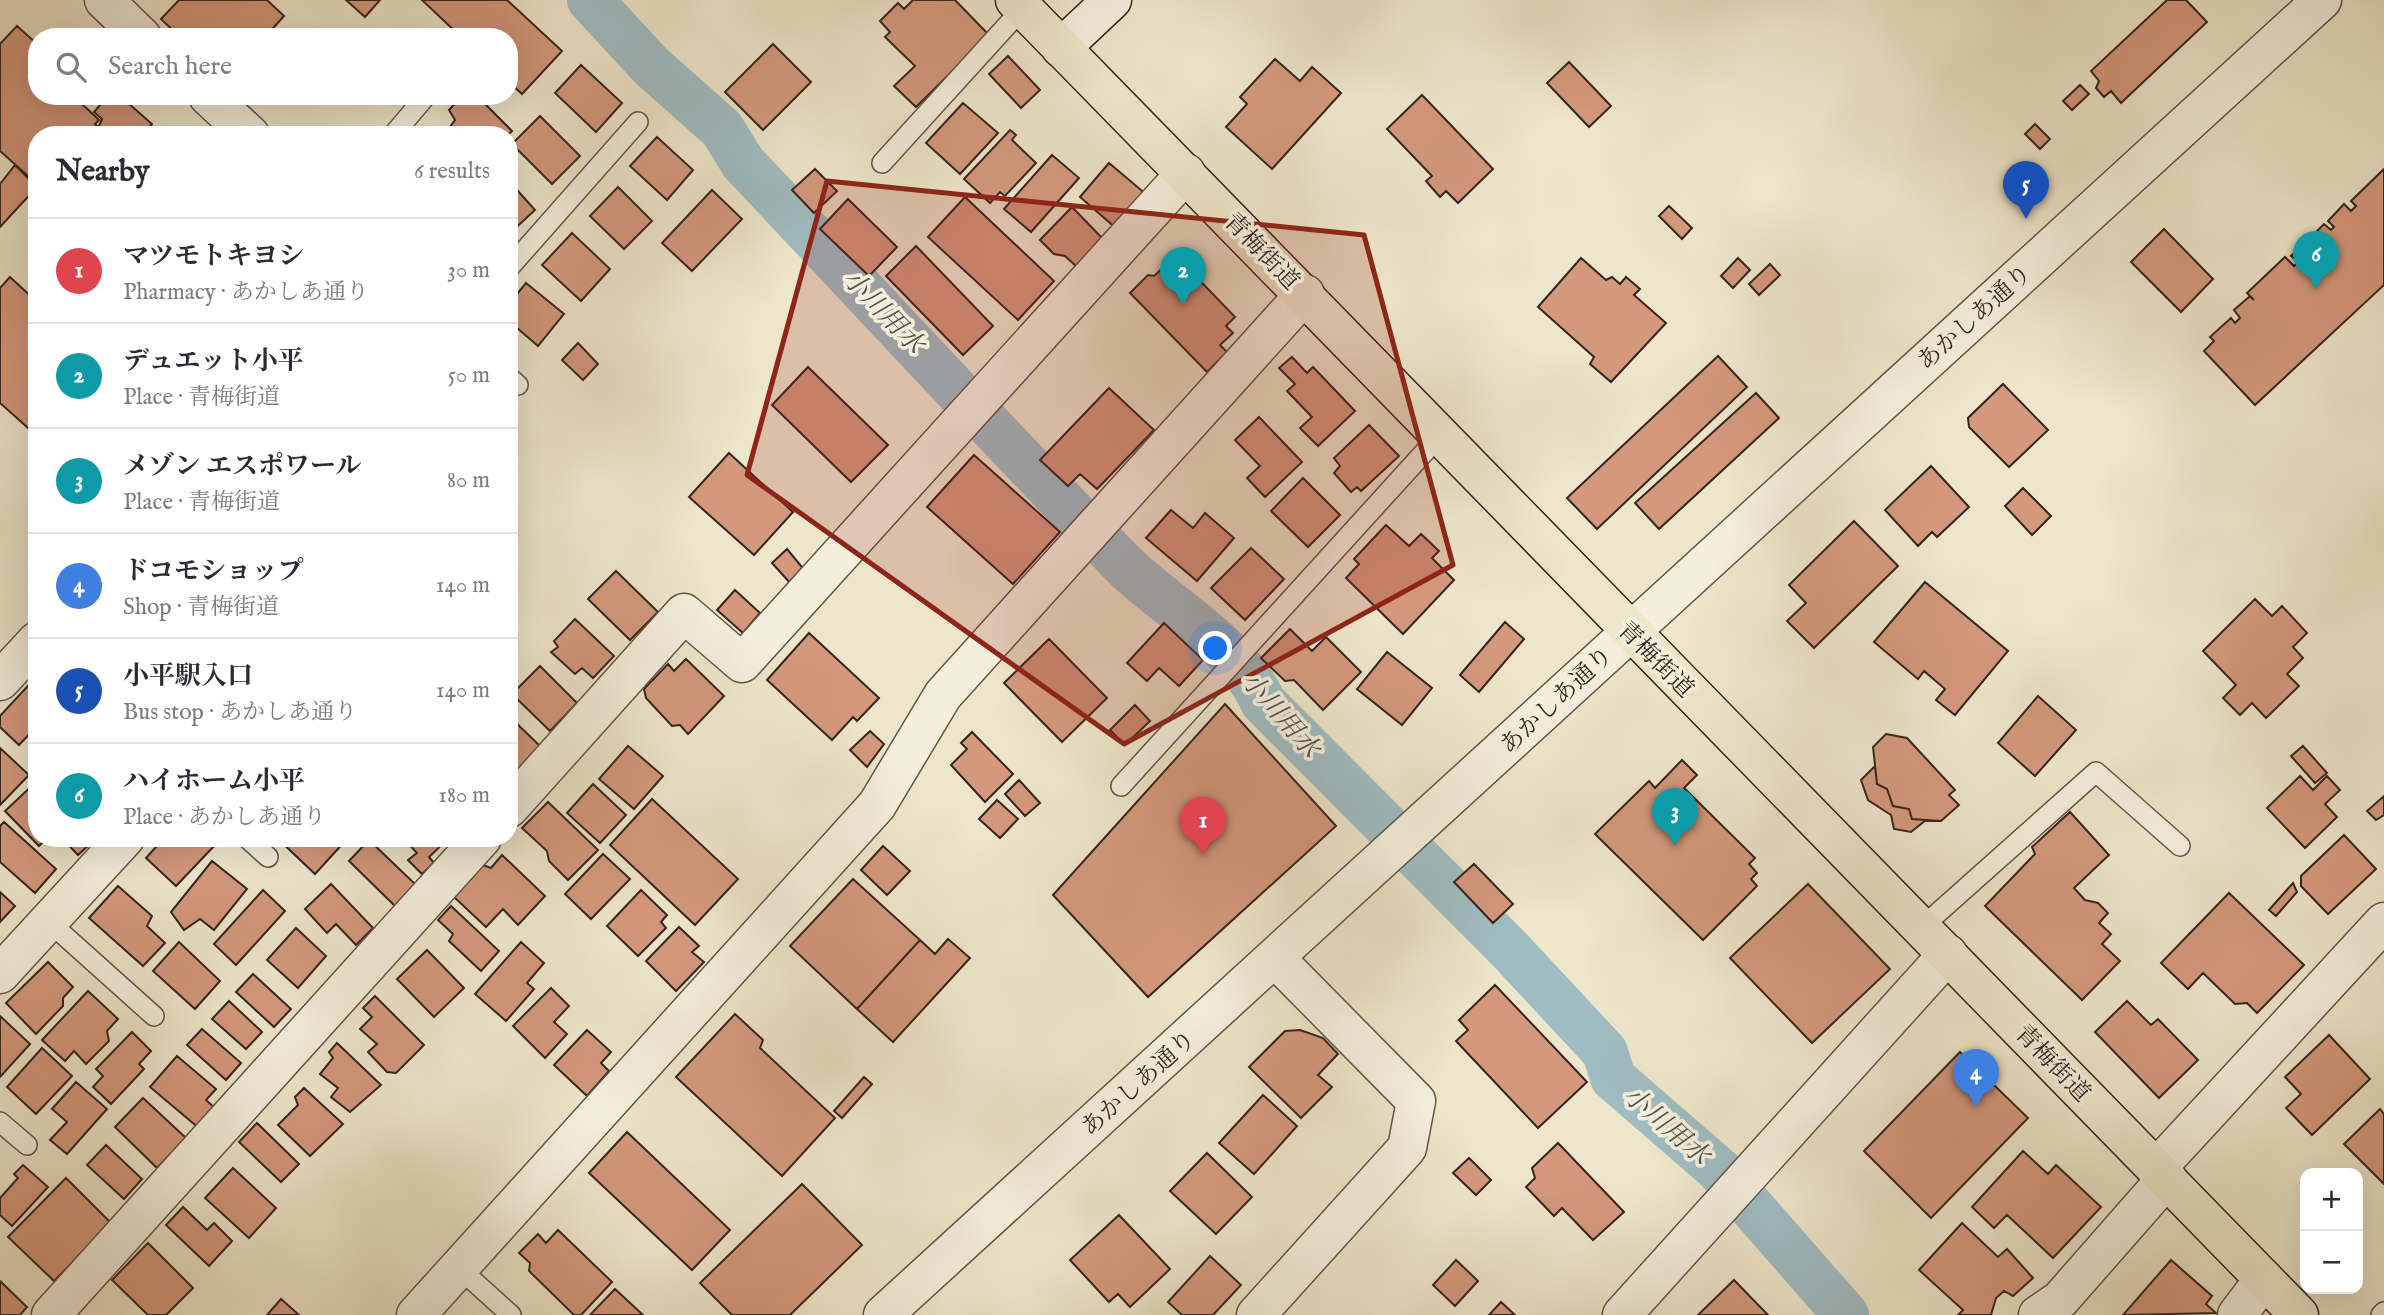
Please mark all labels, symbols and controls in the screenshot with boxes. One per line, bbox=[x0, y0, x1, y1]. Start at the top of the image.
search box bbox=[28, 28, 518, 105]
icon: search bbox=[52, 48, 90, 86]
text: Search here bbox=[108, 50, 232, 83]
text: Nearby bbox=[56, 153, 149, 191]
text: 6 results bbox=[414, 157, 490, 186]
pin: 5 bbox=[2003, 161, 2049, 219]
street label: 青梅街道 bbox=[1216, 207, 1305, 297]
pin: 6 bbox=[2293, 231, 2339, 289]
text: マツモトキヨシ bbox=[123, 240, 304, 273]
pin: 2 bbox=[1160, 247, 1206, 305]
text: 1 bbox=[75, 256, 83, 285]
text: 30 m bbox=[447, 256, 490, 285]
street label: あかしあ通り bbox=[1911, 258, 2039, 378]
water label: 小川用水 bbox=[835, 263, 933, 363]
text: Pharmacy · あかしあ通り bbox=[123, 278, 369, 307]
text: デュエット小平 bbox=[123, 345, 304, 378]
text: 2 bbox=[74, 361, 84, 390]
text: 50 m bbox=[448, 361, 490, 390]
text: Place · 青梅街道 bbox=[123, 383, 280, 412]
text: メゾン エスポワール bbox=[123, 450, 361, 483]
text: 3 bbox=[75, 466, 83, 495]
text: 80 m bbox=[447, 466, 490, 495]
text: Place · 青梅街道 bbox=[123, 488, 280, 517]
text: ドコモショップ bbox=[123, 555, 303, 588]
text: 4 bbox=[73, 571, 85, 600]
text: 140 m bbox=[436, 571, 490, 600]
text: Shop · 青梅街道 bbox=[123, 593, 279, 622]
street label: 青梅街道 bbox=[1610, 615, 1700, 705]
your location bbox=[1198, 631, 1232, 665]
street label: あかしあ通り bbox=[1494, 641, 1620, 762]
text: 小平駅入口 bbox=[123, 660, 253, 693]
water label: 小川用水 bbox=[1233, 665, 1328, 767]
text: 5 bbox=[75, 676, 83, 705]
text: 140 m bbox=[436, 676, 490, 705]
text: Bus stop · あかしあ通り bbox=[123, 698, 357, 727]
text: ハイホーム小平 bbox=[123, 765, 305, 798]
text: 6 bbox=[74, 781, 84, 810]
text: 180 m bbox=[438, 781, 490, 810]
pin: 3 bbox=[1652, 788, 1698, 846]
pin: 1 bbox=[1180, 797, 1226, 855]
text: Place · あかしあ通り bbox=[123, 803, 326, 832]
street label: 青梅街道 bbox=[2007, 1019, 2096, 1109]
street label: あかしあ通り bbox=[1075, 1024, 1203, 1144]
pin: 4 bbox=[1953, 1049, 1999, 1107]
water label: 小川用水 bbox=[1616, 1080, 1718, 1175]
map controls bbox=[2300, 1168, 2363, 1294]
button: + bbox=[2300, 1168, 2363, 1231]
button: − bbox=[2300, 1231, 2363, 1294]

